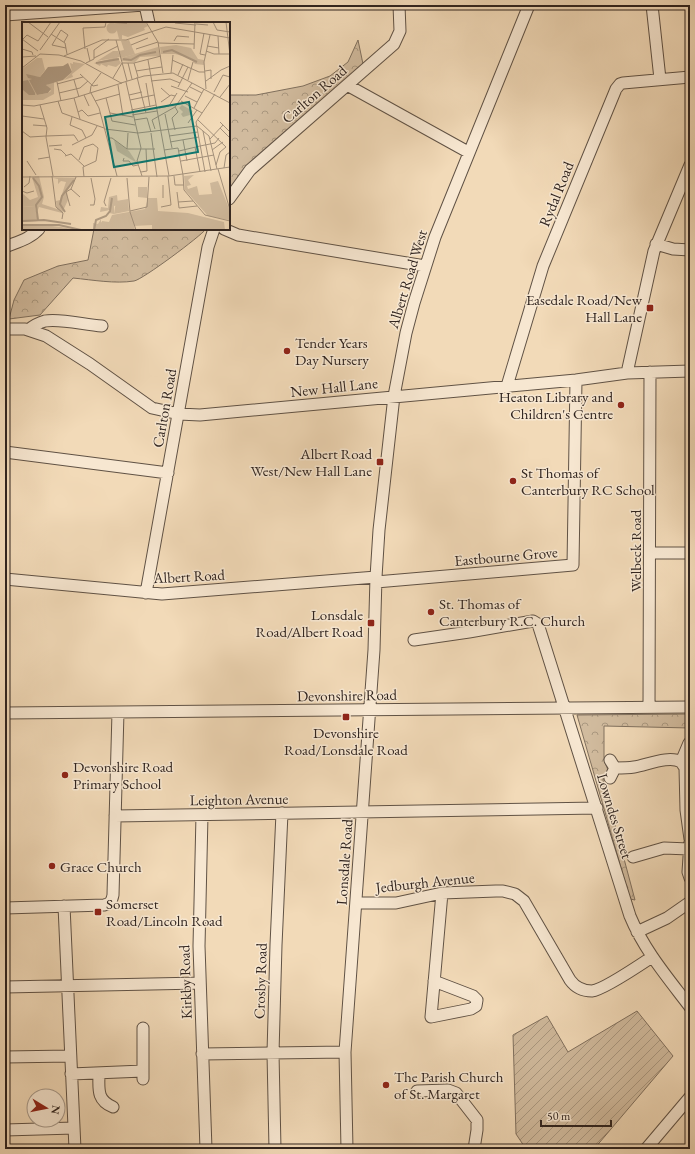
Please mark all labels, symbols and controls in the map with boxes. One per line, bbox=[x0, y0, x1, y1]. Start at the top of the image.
inset map bbox=[22, 22, 230, 230]
street label: Carlton Road bbox=[278, 60, 351, 127]
street label: Rydal Road bbox=[534, 158, 578, 229]
street label: Albert Road West bbox=[383, 227, 431, 332]
place label: Easedale Road/New Hall Lane bbox=[526, 290, 643, 326]
marker: Easedale Road/New Hall Lane bbox=[645, 303, 655, 313]
place label: Tender Years Day Nursery bbox=[295, 333, 369, 369]
marker: Tender Years Day Nursery bbox=[282, 346, 292, 356]
street label: Carlton Road bbox=[148, 367, 180, 449]
street label: New Hall Lane bbox=[289, 373, 379, 401]
place label: Heaton Library and Children's Centre bbox=[499, 387, 613, 423]
marker: Heaton Library and Children's Centre bbox=[616, 400, 626, 410]
place label: Albert Road West/New Hall Lane bbox=[251, 444, 372, 480]
marker: Albert Road West/New Hall Lane bbox=[375, 457, 385, 467]
place label: St Thomas of Canterbury RC School bbox=[521, 463, 655, 499]
marker: St Thomas of Canterbury RC School bbox=[508, 476, 518, 486]
street label: Welbeck Road bbox=[626, 509, 645, 592]
street label: Eastbourne Grove bbox=[454, 542, 559, 570]
street label: Albert Road bbox=[152, 565, 226, 587]
place label: St. Thomas of Canterbury R.C. Church bbox=[439, 594, 586, 630]
place label: Lonsdale Road/Albert Road bbox=[256, 605, 363, 641]
marker: St. Thomas of Canterbury R.C. Church bbox=[426, 607, 436, 617]
marker: Lonsdale Road/Albert Road bbox=[366, 618, 376, 628]
street label: Devonshire Road bbox=[297, 685, 398, 705]
marker: Devonshire Road/Lonsdale Road bbox=[341, 712, 351, 722]
place label: Devonshire Road/Lonsdale Road bbox=[284, 723, 408, 759]
place label: Devonshire Road Primary School bbox=[73, 757, 174, 793]
marker: Devonshire Road Primary School bbox=[60, 770, 70, 780]
street label: Lowndes Street bbox=[593, 771, 637, 861]
street label: Leighton Avenue bbox=[190, 789, 289, 809]
street label: Lonsdale Road bbox=[332, 818, 357, 906]
place label: Grace Church bbox=[60, 857, 142, 876]
marker: Grace Church bbox=[47, 861, 57, 871]
street label: Jedburgh Avenue bbox=[373, 867, 476, 897]
place label: Somerset Road/Lincoln Road bbox=[106, 894, 223, 930]
marker: Somerset Road/Lincoln Road bbox=[93, 907, 103, 917]
street label: Crosby Road bbox=[249, 942, 271, 1019]
street label: Kirkby Road bbox=[174, 944, 196, 1019]
place label: The Parish Church of St. Margaret bbox=[394, 1067, 504, 1103]
marker: The Parish Church of St. Margaret bbox=[381, 1080, 391, 1090]
north arrow bbox=[26, 1088, 66, 1128]
scale bar bbox=[541, 1102, 611, 1128]
text: N bbox=[48, 1104, 64, 1115]
text: 50 m bbox=[547, 1108, 571, 1124]

